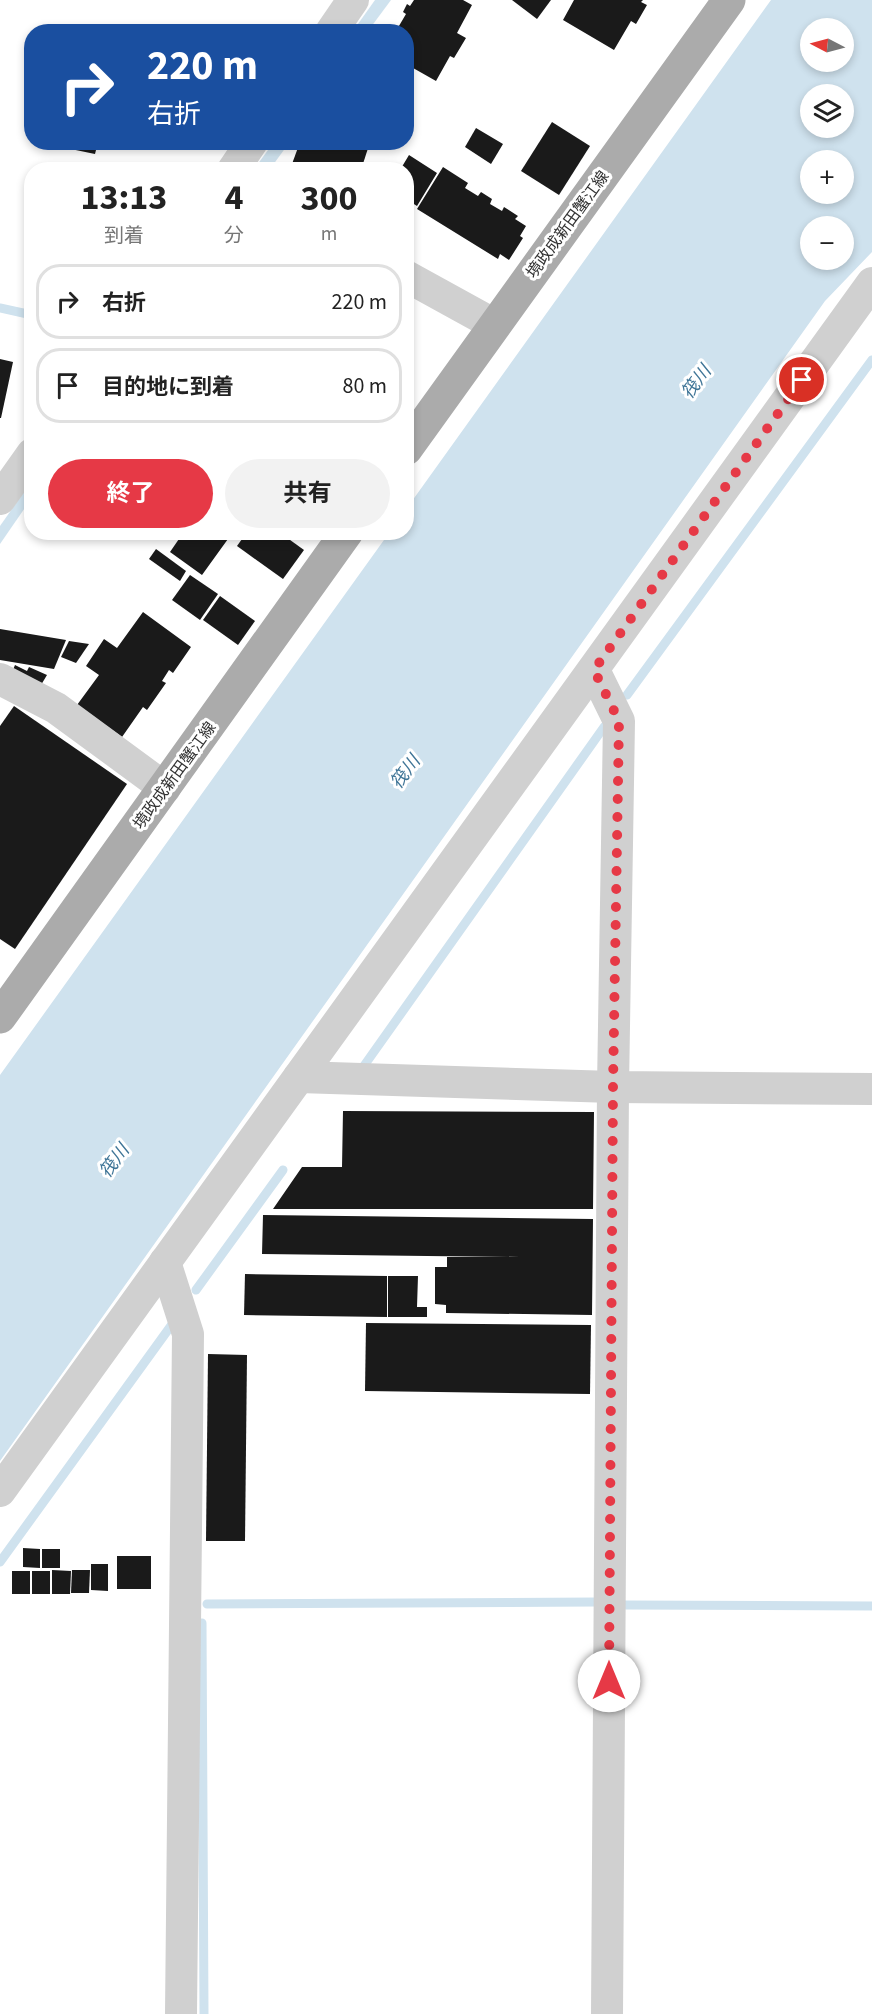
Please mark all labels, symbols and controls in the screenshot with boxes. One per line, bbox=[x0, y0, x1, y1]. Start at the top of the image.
north arrow bbox=[800, 18, 854, 72]
map controls bbox=[800, 18, 854, 270]
text: 220 m bbox=[147, 36, 258, 96]
icon: right bbox=[48, 48, 126, 126]
button: layers bbox=[800, 84, 854, 138]
text: 右折 bbox=[147, 95, 201, 134]
button: + bbox=[800, 150, 854, 204]
street label: 境政成新田蟹江線 bbox=[521, 166, 614, 283]
text: 13:13 bbox=[81, 172, 167, 223]
text: 4 bbox=[224, 172, 243, 223]
text: 300 bbox=[300, 173, 357, 224]
button: − bbox=[800, 216, 854, 270]
text: m bbox=[321, 220, 337, 248]
text: 到着 bbox=[104, 222, 144, 250]
text: 分 bbox=[224, 222, 244, 250]
icon: right bbox=[51, 285, 84, 318]
text: 220 m bbox=[332, 286, 387, 318]
text: 右折 bbox=[102, 287, 146, 319]
pin bbox=[776, 354, 827, 405]
water label: 筏川 bbox=[676, 359, 718, 404]
icon: arrive bbox=[785, 363, 818, 396]
icon: arrive bbox=[51, 369, 84, 402]
text: 80 m bbox=[342, 370, 387, 402]
text: 目的地に到着 bbox=[102, 371, 234, 403]
button: 終了 bbox=[48, 459, 213, 528]
button: 共有 bbox=[225, 459, 390, 528]
street label: 境政成新田蟹江線 bbox=[128, 717, 221, 834]
water label: 筏川 bbox=[385, 749, 427, 794]
water label: 筏川 bbox=[94, 1138, 136, 1183]
position arrow bbox=[577, 1649, 641, 1713]

